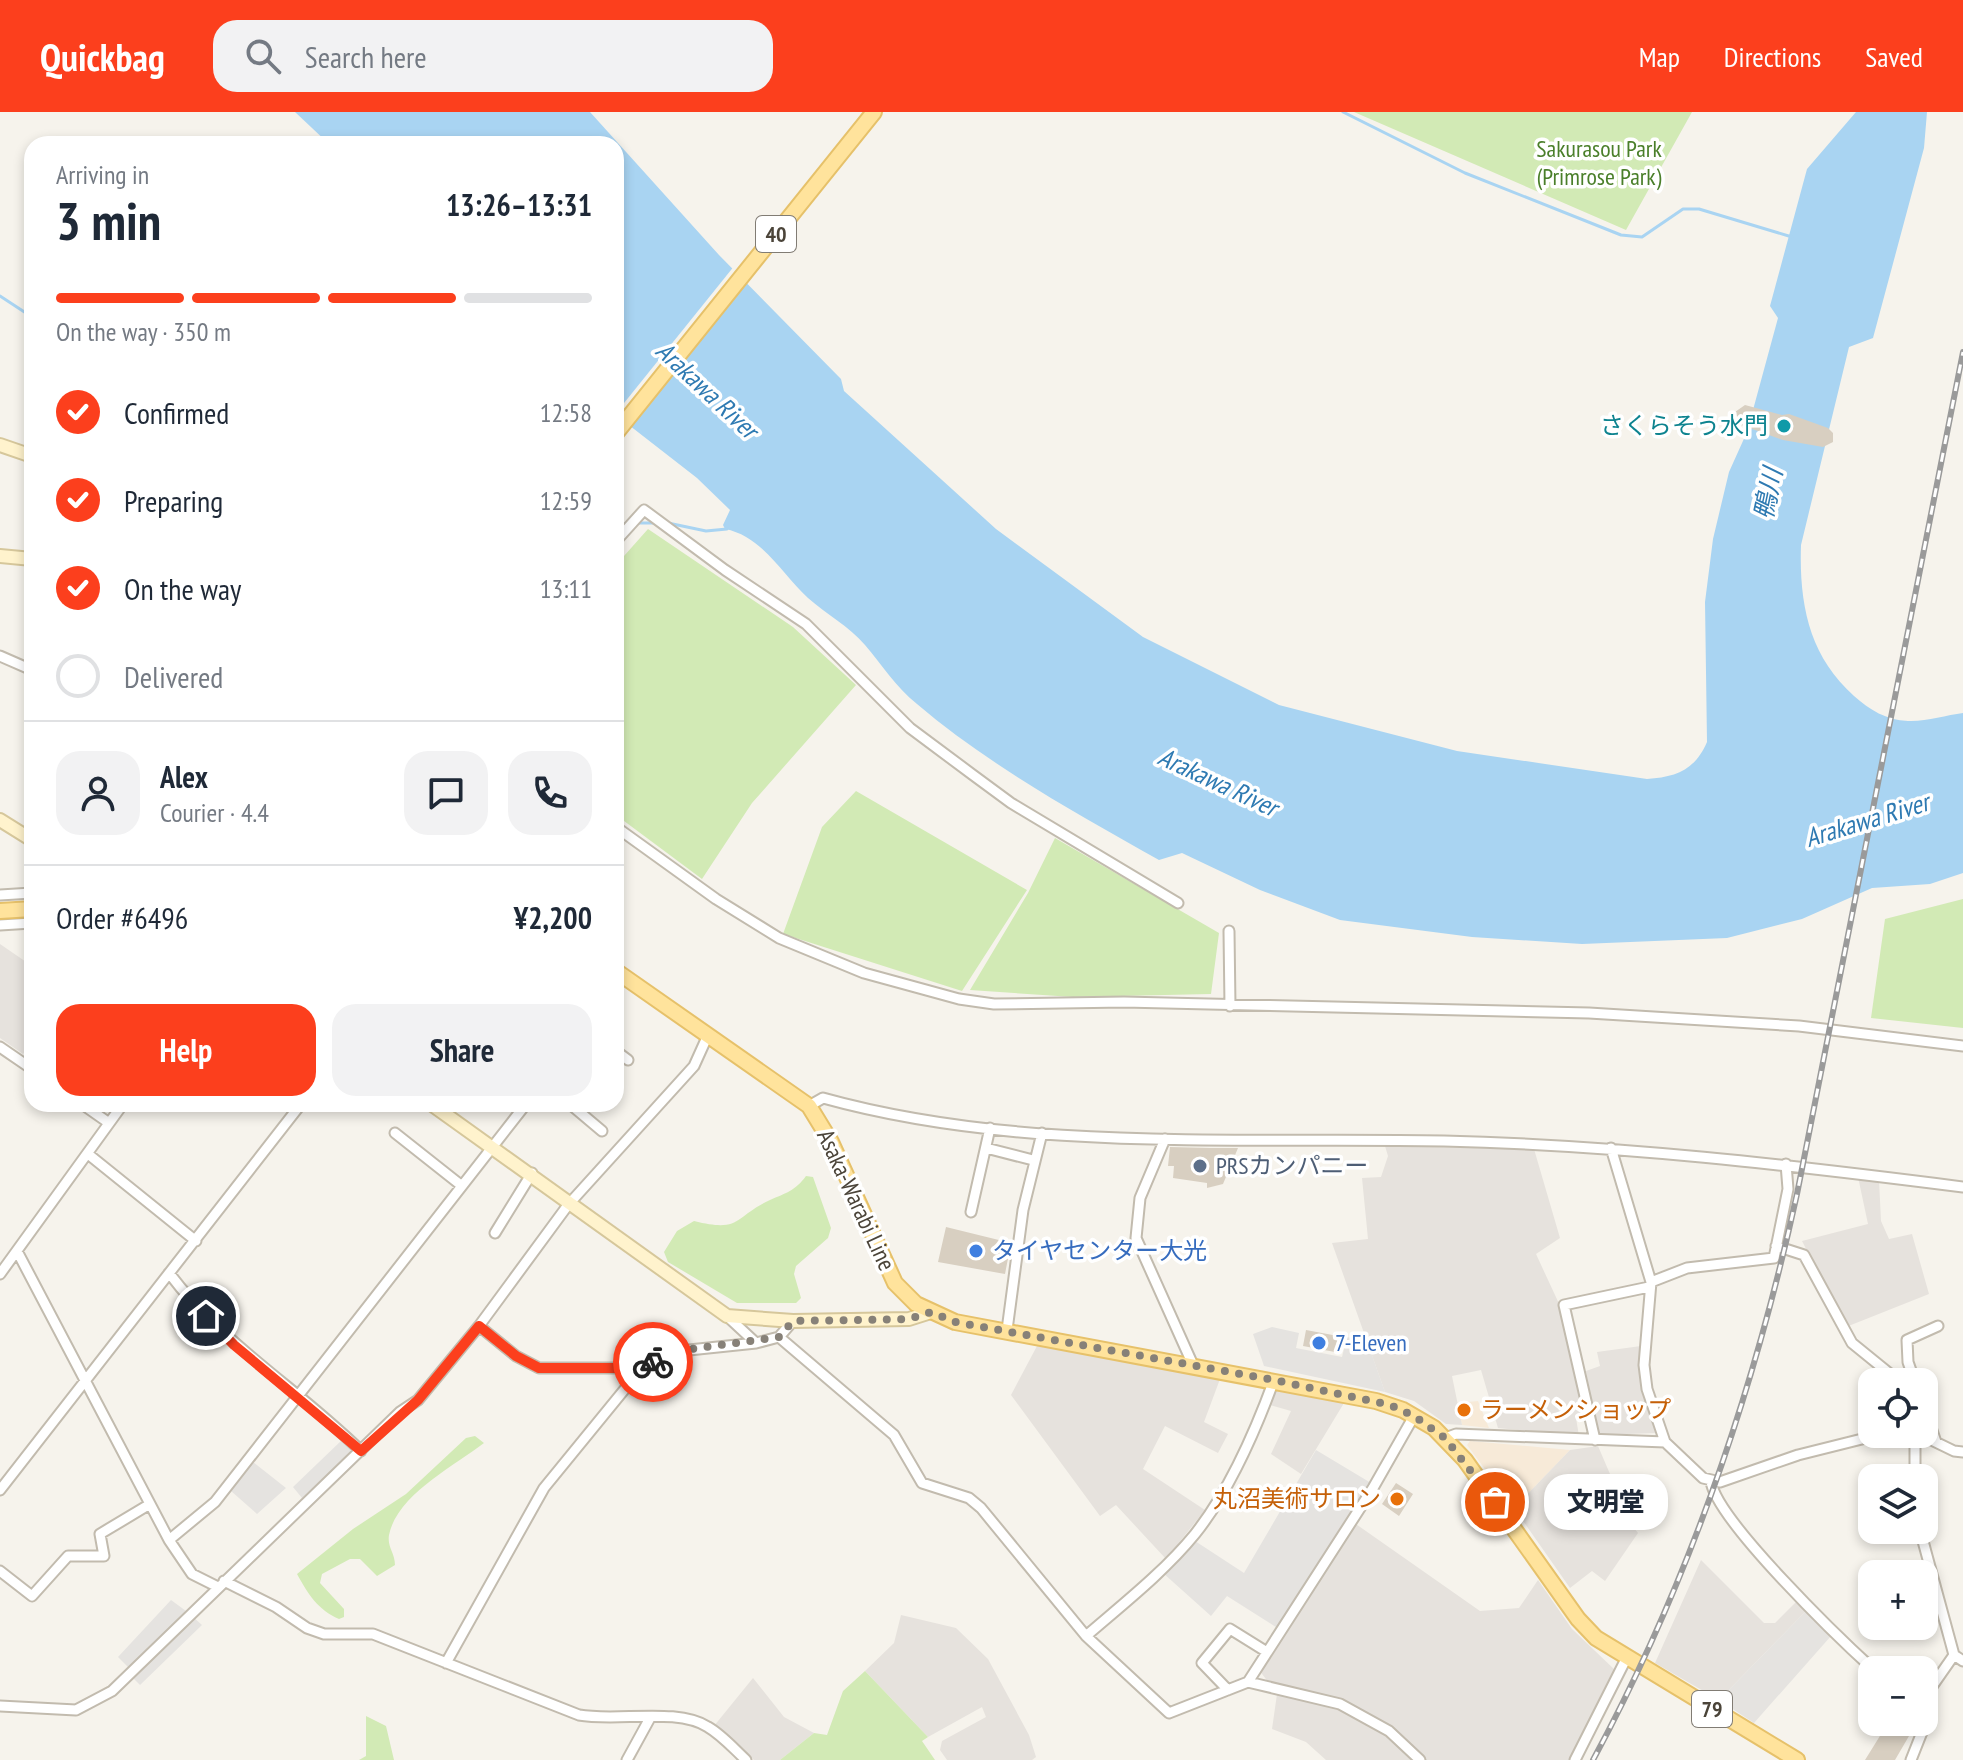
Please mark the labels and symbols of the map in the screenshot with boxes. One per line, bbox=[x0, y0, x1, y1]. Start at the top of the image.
park label: Sakurasou Park (Primrose Park) bbox=[1536, 133, 1662, 192]
road number: 40 bbox=[756, 216, 796, 252]
water label: Arakawa River bbox=[649, 334, 768, 448]
place label: さくらそう水門 bbox=[1600, 410, 1768, 441]
marker: さくらそう水門 bbox=[1775, 417, 1793, 435]
water label: 鴨川 bbox=[1746, 462, 1790, 523]
water label: Arakawa River bbox=[1153, 740, 1287, 825]
water label: Arakawa River bbox=[1801, 784, 1936, 854]
street label: Asaka-Warabi Line bbox=[810, 1124, 903, 1275]
place label: PRSカンパニー bbox=[1216, 1150, 1369, 1181]
marker: PRSカンパニー bbox=[1191, 1157, 1209, 1175]
place label: タイヤセンター大光 bbox=[992, 1235, 1207, 1266]
marker: タイヤセンター大光 bbox=[967, 1242, 985, 1260]
pin bbox=[172, 1282, 240, 1350]
courier bbox=[613, 1322, 693, 1402]
place label: 7-Eleven bbox=[1335, 1327, 1407, 1358]
marker: 7-Eleven bbox=[1310, 1334, 1328, 1352]
place label: ラーメンショップ bbox=[1480, 1394, 1671, 1425]
marker: ラーメンショップ bbox=[1455, 1401, 1473, 1419]
pin bbox=[1461, 1468, 1529, 1536]
callout: 文明堂 bbox=[1543, 1474, 1667, 1530]
place label: 丸沼美術サロン bbox=[1213, 1483, 1381, 1514]
marker: 丸沼美術サロン bbox=[1388, 1490, 1406, 1508]
road number: 79 bbox=[1692, 1691, 1732, 1727]

